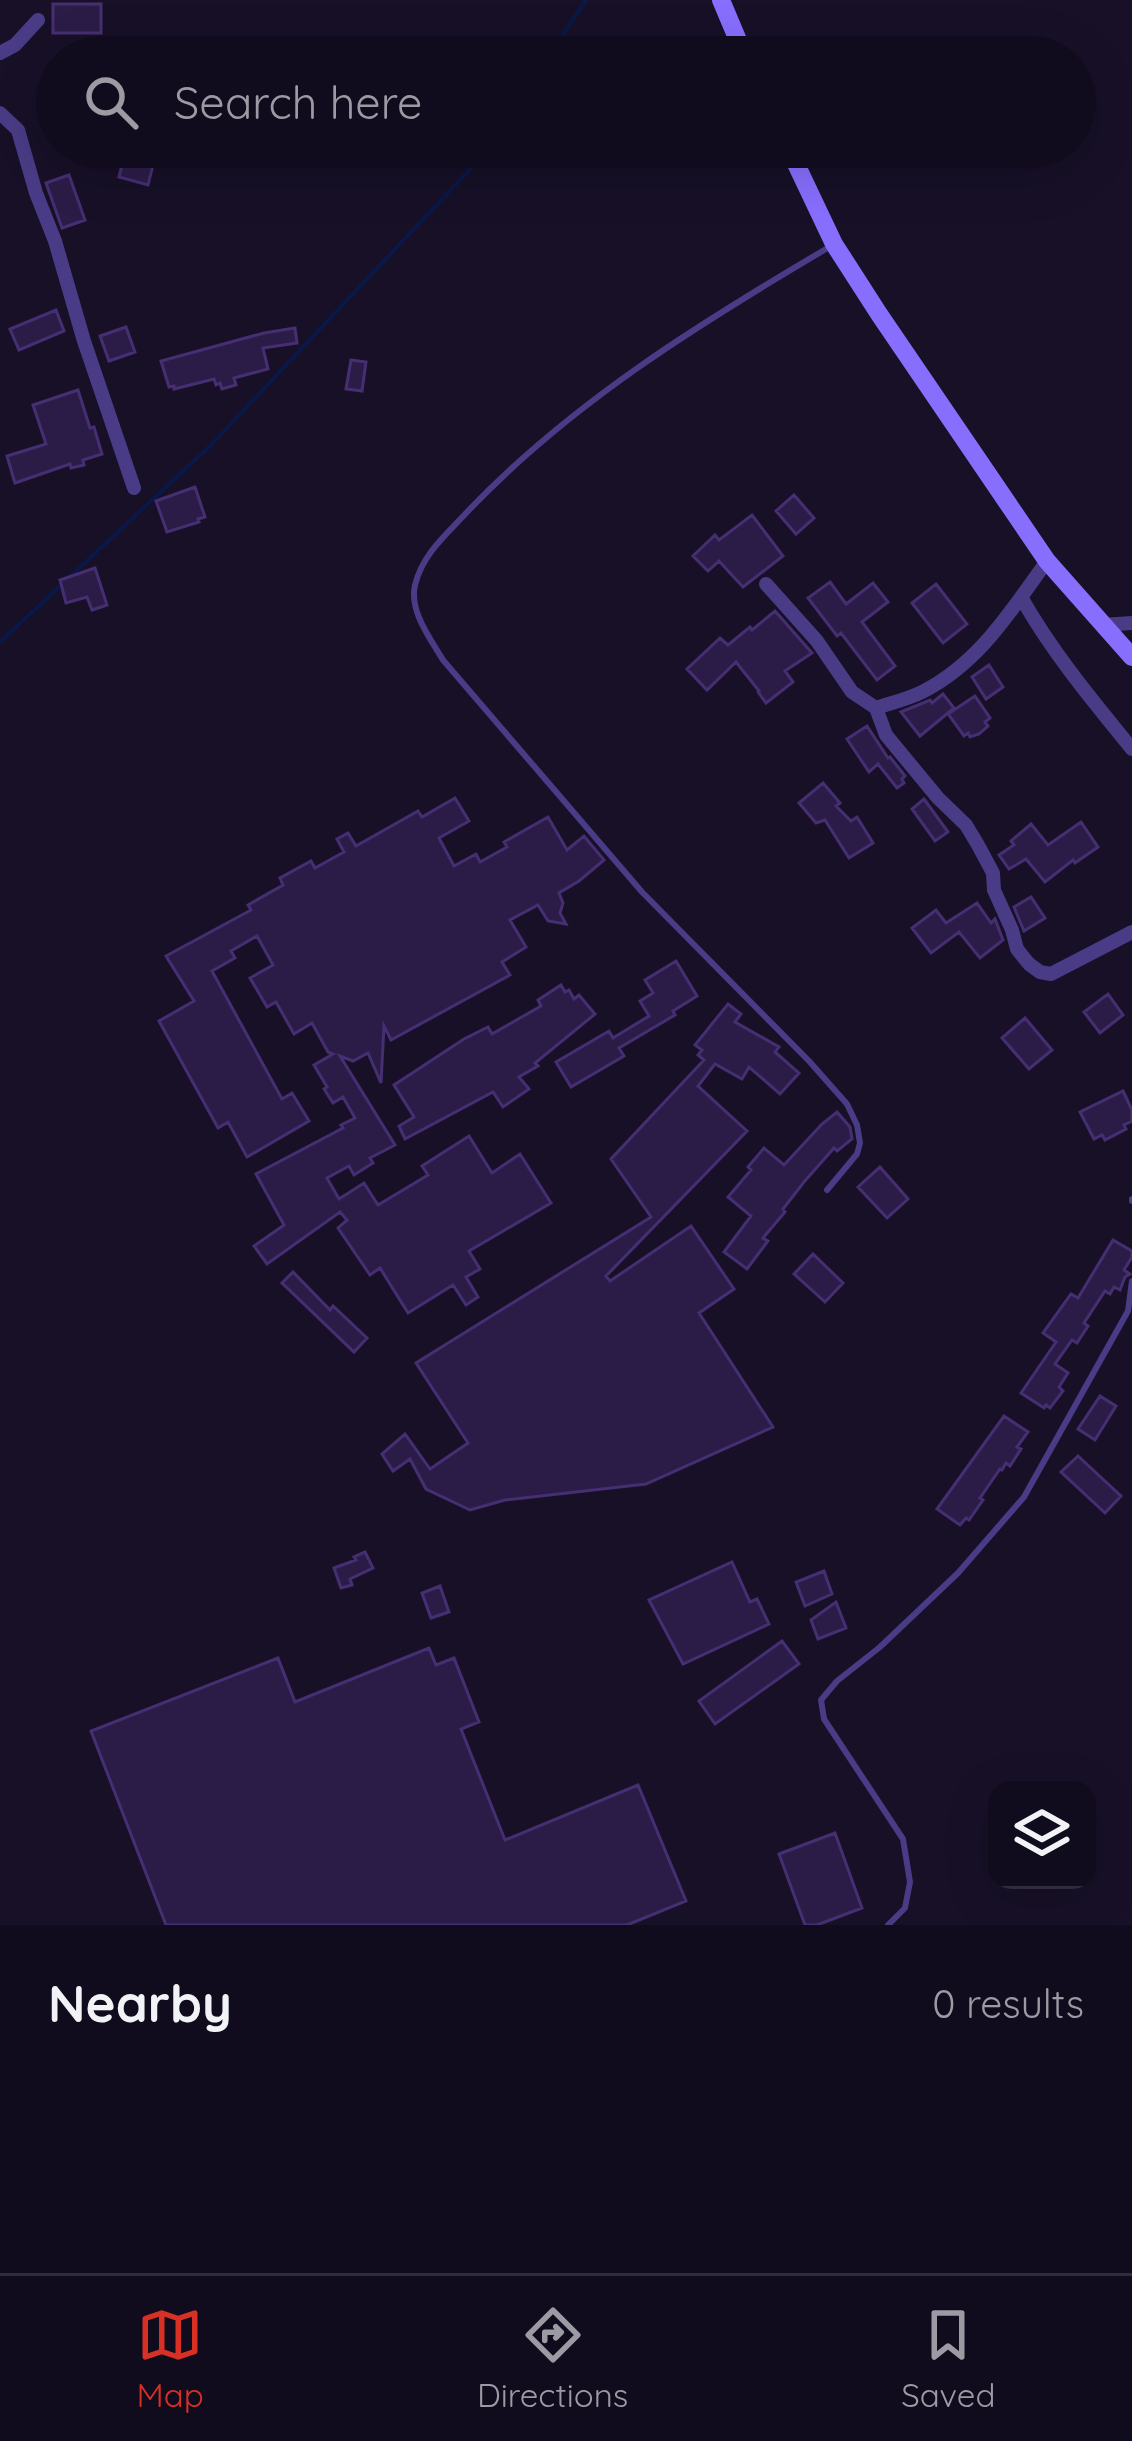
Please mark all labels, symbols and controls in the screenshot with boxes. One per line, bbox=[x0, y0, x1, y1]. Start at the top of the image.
search box bbox=[36, 36, 1096, 168]
icon: search bbox=[78, 69, 144, 135]
text: Search here bbox=[174, 74, 422, 130]
map controls bbox=[988, 1781, 1096, 1889]
button: layers bbox=[988, 1781, 1096, 1889]
text: Nearby bbox=[48, 1971, 232, 2035]
text: 0 results bbox=[932, 1979, 1084, 2028]
tab: Map bbox=[137, 2302, 204, 2415]
tab: Directions bbox=[477, 2302, 628, 2415]
tab: Saved bbox=[901, 2302, 995, 2415]

